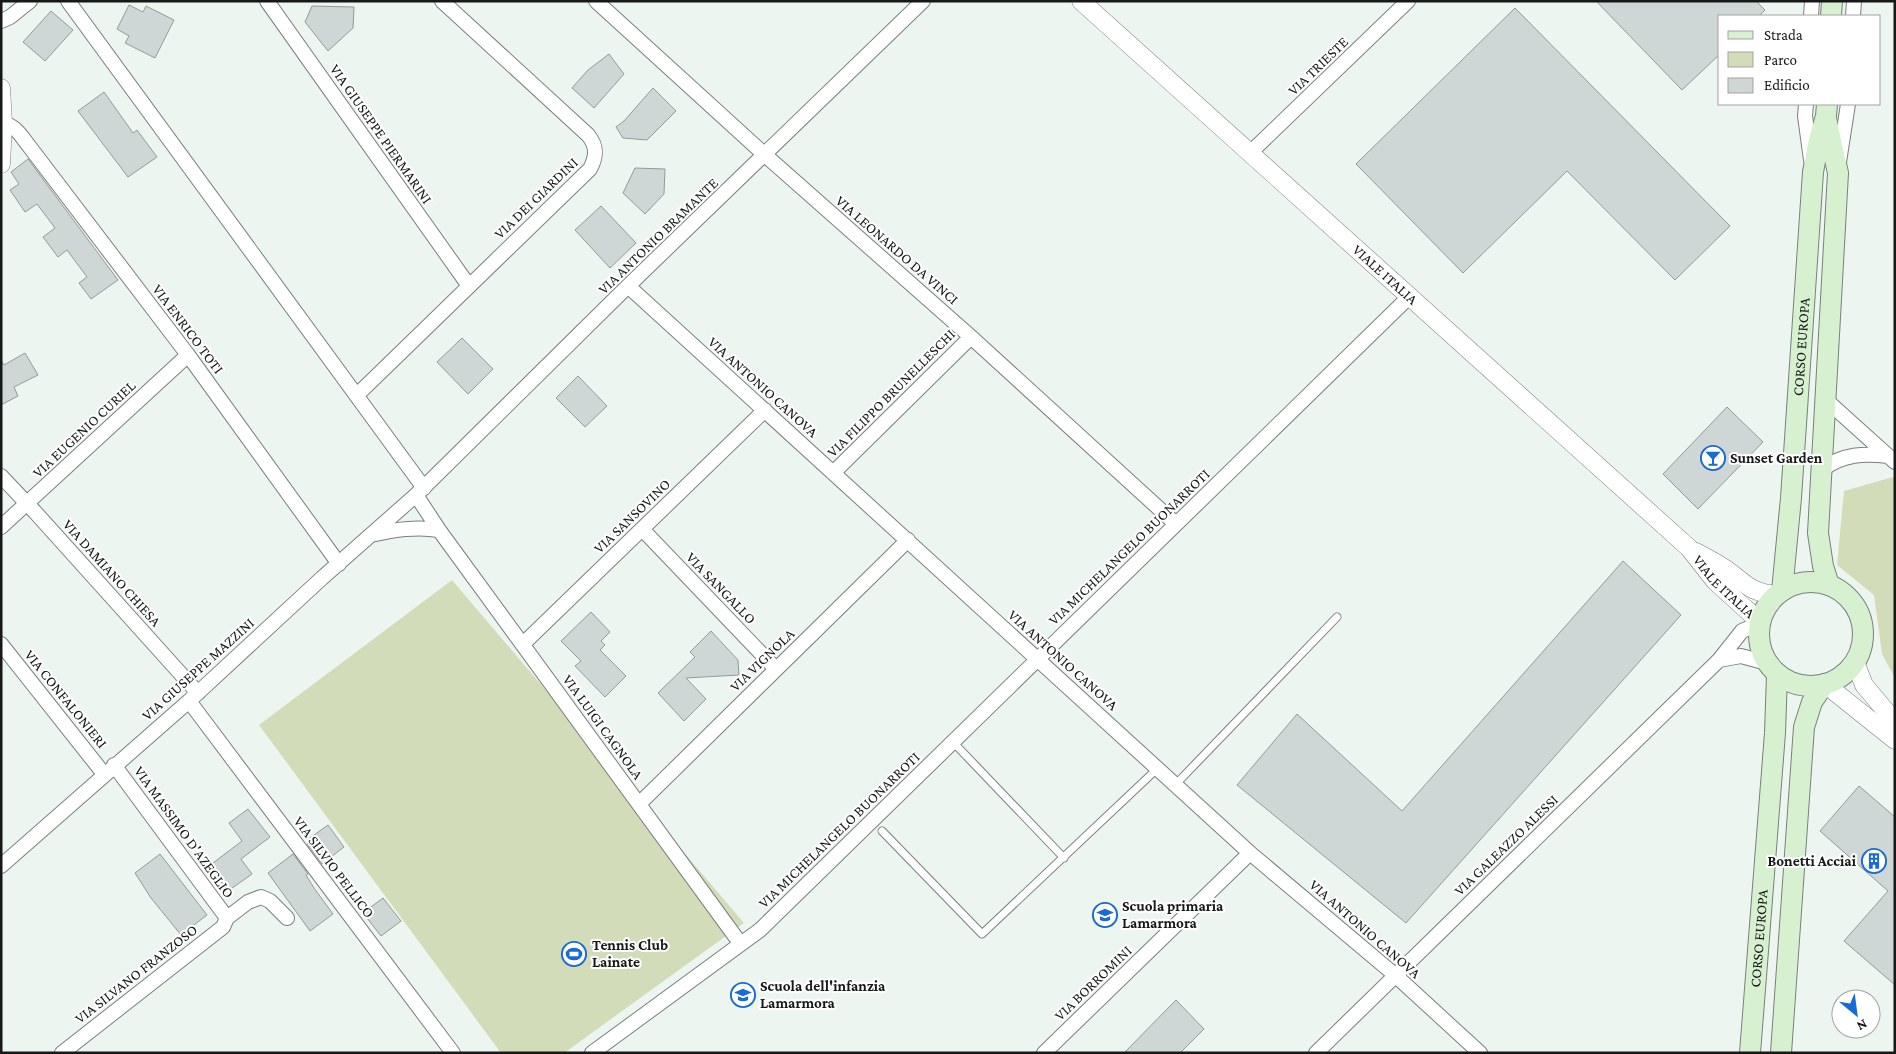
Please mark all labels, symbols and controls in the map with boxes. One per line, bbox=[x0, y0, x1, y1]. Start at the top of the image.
legend bbox=[1718, 15, 1881, 105]
text: Strada bbox=[1764, 27, 1803, 43]
street label: VIA TRIESTE bbox=[1285, 34, 1351, 98]
text: Parco bbox=[1764, 52, 1797, 68]
street label: VIA GIUSEPPE PIERMARINI bbox=[327, 61, 435, 207]
text: Edificio bbox=[1764, 77, 1810, 93]
street label: VIA DEI GIARDINI bbox=[491, 154, 581, 242]
street label: VIA ANTONIO BRAMANTE bbox=[595, 175, 721, 297]
street label: VIA LEONARDO DA VINCI bbox=[832, 192, 962, 308]
street label: VIALE ITALIA bbox=[1349, 241, 1421, 308]
street label: VIA ENRICO TOTI bbox=[149, 281, 227, 377]
street label: CORSO EUROPA bbox=[1790, 297, 1813, 396]
street label: VIA FILIPPO BRUNELLESCHI bbox=[824, 326, 958, 460]
street label: VIA ANTONIO CANOVA bbox=[705, 334, 821, 441]
street label: VIA EUGENIO CURIEL bbox=[29, 377, 139, 481]
bar icon: Sunset Garden bbox=[1700, 445, 1726, 471]
place label: Sunset Garden bbox=[1730, 450, 1823, 466]
street label: VIA MICHELANGELO BUONARROTI bbox=[1045, 466, 1213, 628]
street label: VIA SANSOVINO bbox=[591, 476, 673, 556]
street label: VIA DAMIANO CHIESA bbox=[60, 516, 164, 630]
street label: VIA SANGALLO bbox=[683, 549, 759, 627]
street label: VIALE ITALIA bbox=[1690, 552, 1758, 621]
street label: VIA ANTONIO CANOVA bbox=[1005, 607, 1121, 714]
street label: VIA GIUSEPPE MAZZINI bbox=[139, 615, 257, 723]
street label: VIA VIGNOLA bbox=[727, 625, 798, 695]
street label: VIA CONFALONIERI bbox=[22, 647, 110, 751]
street label: VIA LUIGI CAGNOLA bbox=[560, 672, 647, 783]
street label: VIA MICHELANGELO BUONARROTI bbox=[755, 749, 923, 911]
street label: VIA MASSIMO D'AZEGLIO bbox=[131, 763, 237, 901]
street label: VIA GALEAZZO ALESSI bbox=[1451, 791, 1561, 899]
street label: VIA SILVIO PELLICO bbox=[291, 813, 377, 921]
building icon: Bonetti Acciai bbox=[1861, 848, 1887, 874]
place label: Bonetti Acciai bbox=[1767, 853, 1857, 869]
street label: VIA ANTONIO CANOVA bbox=[1306, 877, 1424, 982]
street label: CORSO EUROPA bbox=[1747, 888, 1771, 988]
place label: Scuola primaria Lamarmora bbox=[1122, 898, 1224, 931]
school or university icon: Scuola primaria Lamarmora bbox=[1092, 902, 1118, 928]
street label: VIA SILVANO FRANZOSO bbox=[72, 921, 200, 1027]
place label: Tennis Club Lainate bbox=[592, 937, 668, 970]
sports icon: Tennis Club Lainate bbox=[561, 941, 587, 967]
street label: VIA BORROMINI bbox=[1051, 942, 1135, 1024]
place label: Scuola dell'infanzia Lamarmora bbox=[760, 978, 886, 1011]
school or university icon: Scuola dell'infanzia Lamarmora bbox=[730, 982, 756, 1008]
north arrow bbox=[1831, 989, 1881, 1039]
text: N bbox=[1854, 1016, 1870, 1035]

